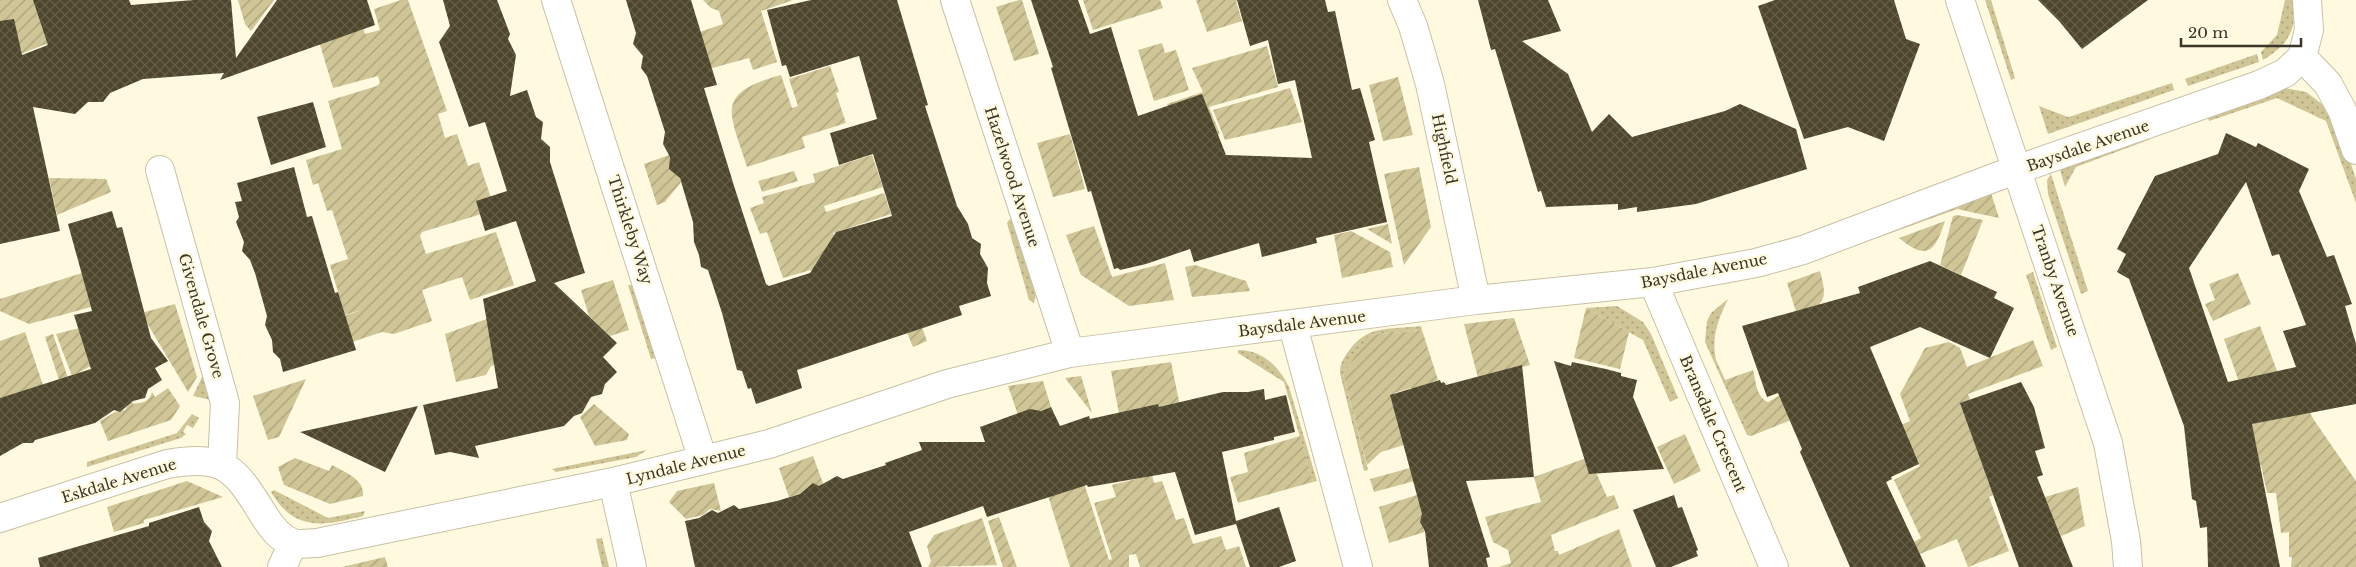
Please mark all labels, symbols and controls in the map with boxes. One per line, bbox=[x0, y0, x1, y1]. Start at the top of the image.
scale bar bbox=[2181, 15, 2301, 47]
text: 20 m bbox=[2188, 23, 2228, 42]
street label: Hazelwood Avenue bbox=[981, 104, 1044, 250]
street label: Highfield bbox=[1428, 112, 1461, 186]
street label: Baysdale Avenue bbox=[2024, 116, 2152, 175]
street label: Thirkleby Way bbox=[604, 173, 657, 287]
street label: Tranby Avenue bbox=[2028, 223, 2083, 339]
street label: Baysdale Avenue bbox=[1639, 249, 1769, 292]
street label: Givendale Grove bbox=[175, 251, 228, 380]
street label: Baysdale Avenue bbox=[1237, 306, 1367, 341]
street label: Bransdale Crescent bbox=[1676, 352, 1751, 496]
street label: Lyndale Avenue bbox=[624, 440, 748, 489]
street label: Eskdale Avenue bbox=[59, 454, 179, 507]

